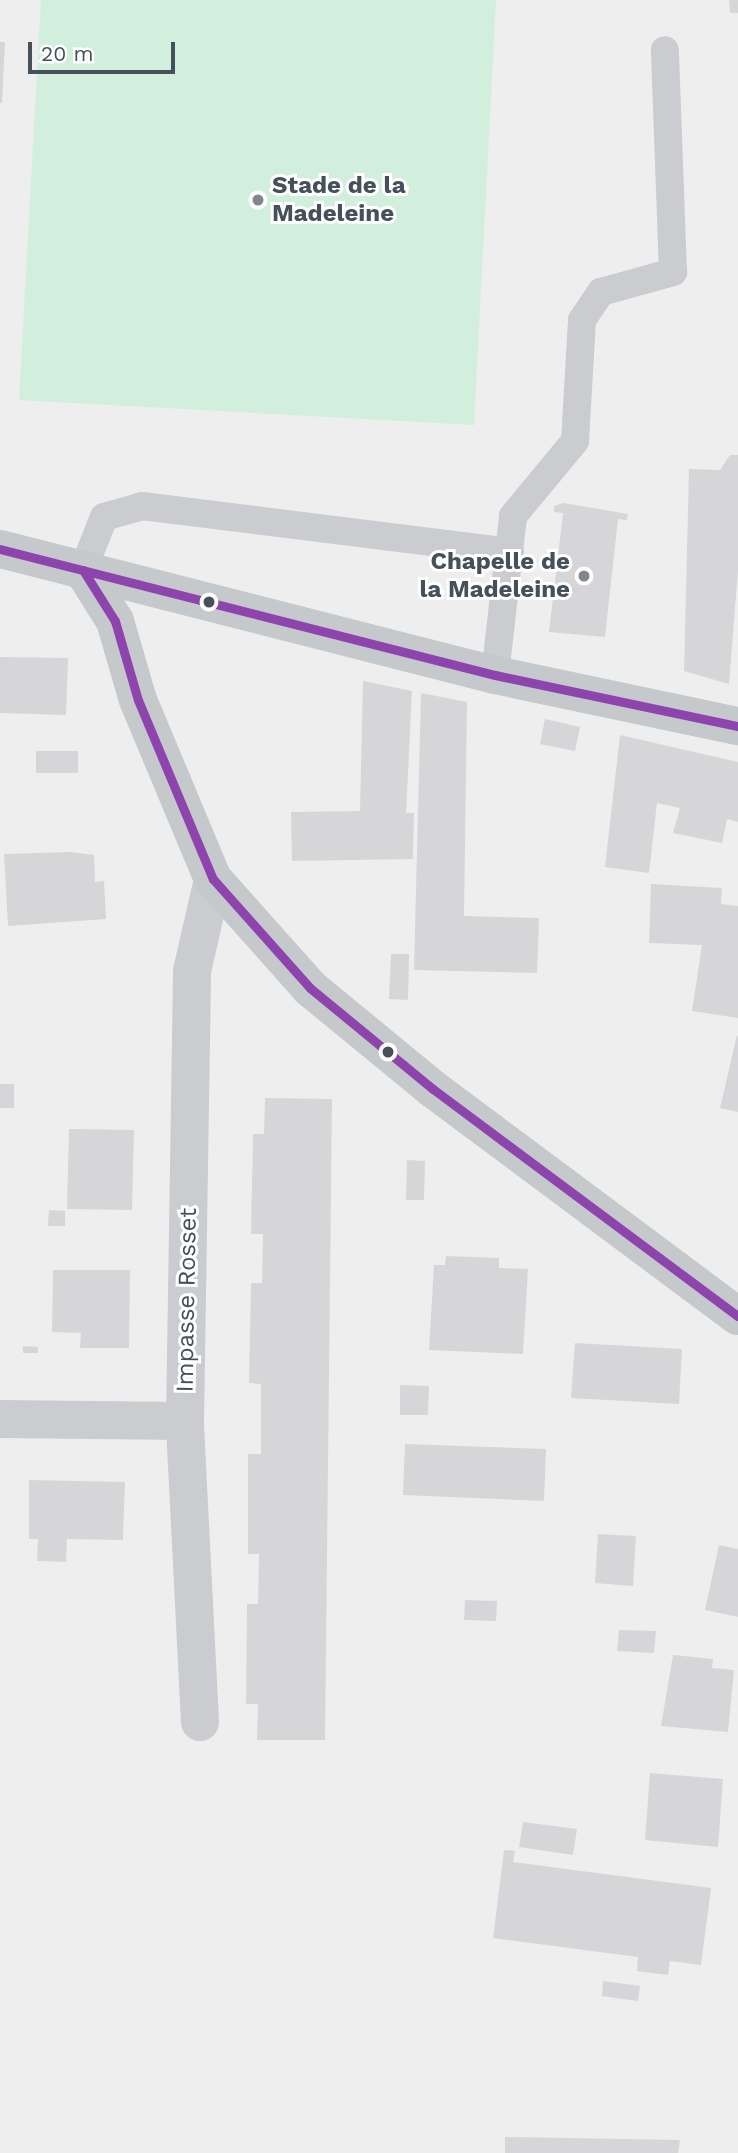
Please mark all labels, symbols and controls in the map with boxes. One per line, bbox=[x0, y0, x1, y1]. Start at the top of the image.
scale bar bbox=[32, 28, 178, 72]
text: 20 m bbox=[41, 41, 93, 66]
place label: Stade de la Madeleine bbox=[272, 172, 406, 228]
marker: Stade de la Madeleine bbox=[250, 192, 266, 208]
place label: Chapelle de la Madeleine bbox=[419, 548, 570, 604]
marker: Chapelle de la Madeleine bbox=[576, 568, 592, 584]
unlabelled marker bbox=[202, 595, 216, 609]
unlabelled marker bbox=[381, 1045, 395, 1059]
street label: Impasse Rosset bbox=[171, 1207, 203, 1393]

